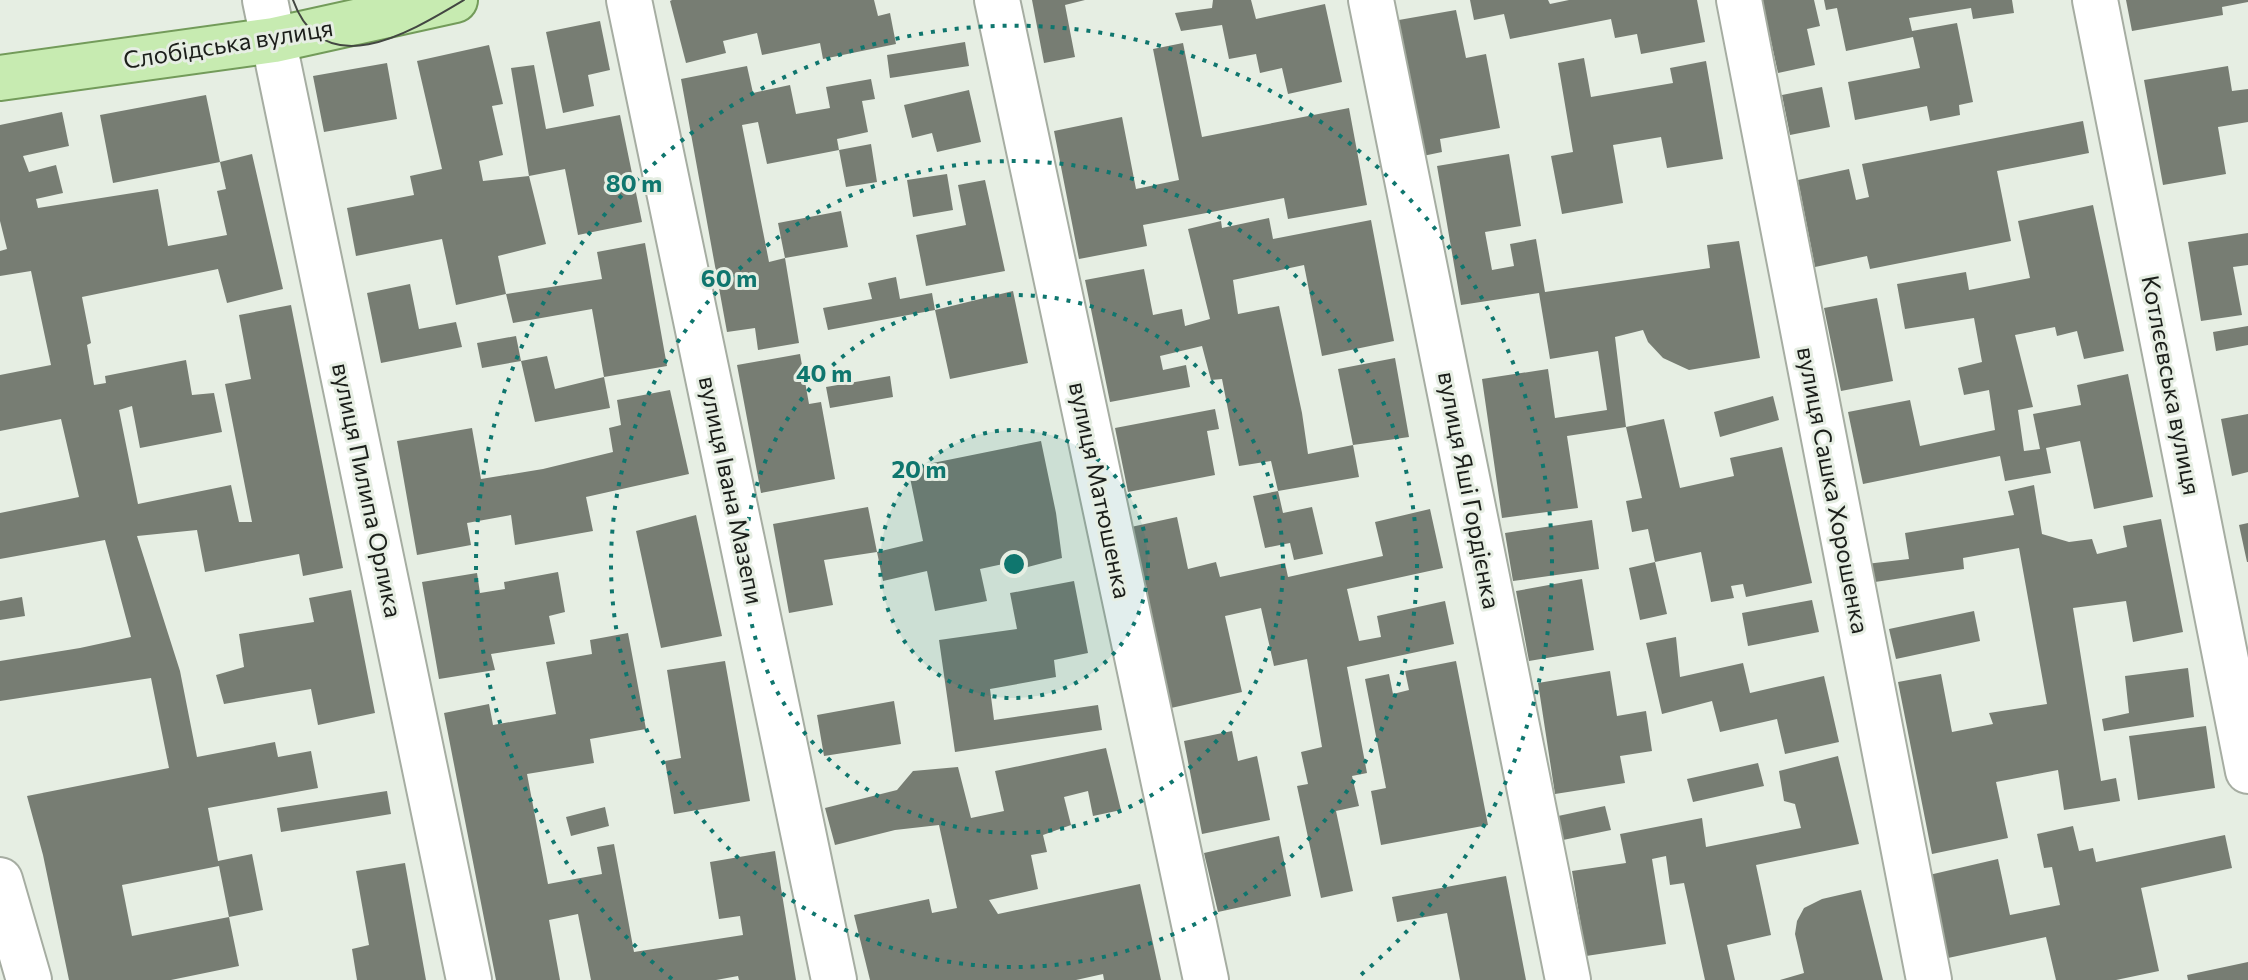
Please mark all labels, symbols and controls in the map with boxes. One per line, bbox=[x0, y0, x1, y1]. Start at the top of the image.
street label: Слобідська вулиця bbox=[121, 12, 335, 74]
text: 80 m bbox=[606, 168, 662, 197]
text: 60 m bbox=[701, 263, 757, 292]
street label: Котлєєвська вулиця bbox=[2136, 273, 2208, 497]
street label: вулиця Сашка Хорошенка bbox=[1792, 344, 1876, 636]
text: 40 m bbox=[796, 358, 852, 387]
street label: вулиця Пилипа Орлика bbox=[327, 360, 409, 620]
street label: вулиця Яші Гордієнка bbox=[1433, 369, 1507, 611]
street label: вулиця Івана Мазепи bbox=[694, 373, 770, 607]
street label: вулиця Матюшенка bbox=[1064, 379, 1138, 601]
text: 20 m bbox=[892, 454, 946, 483]
centre of rings bbox=[1000, 550, 1028, 578]

